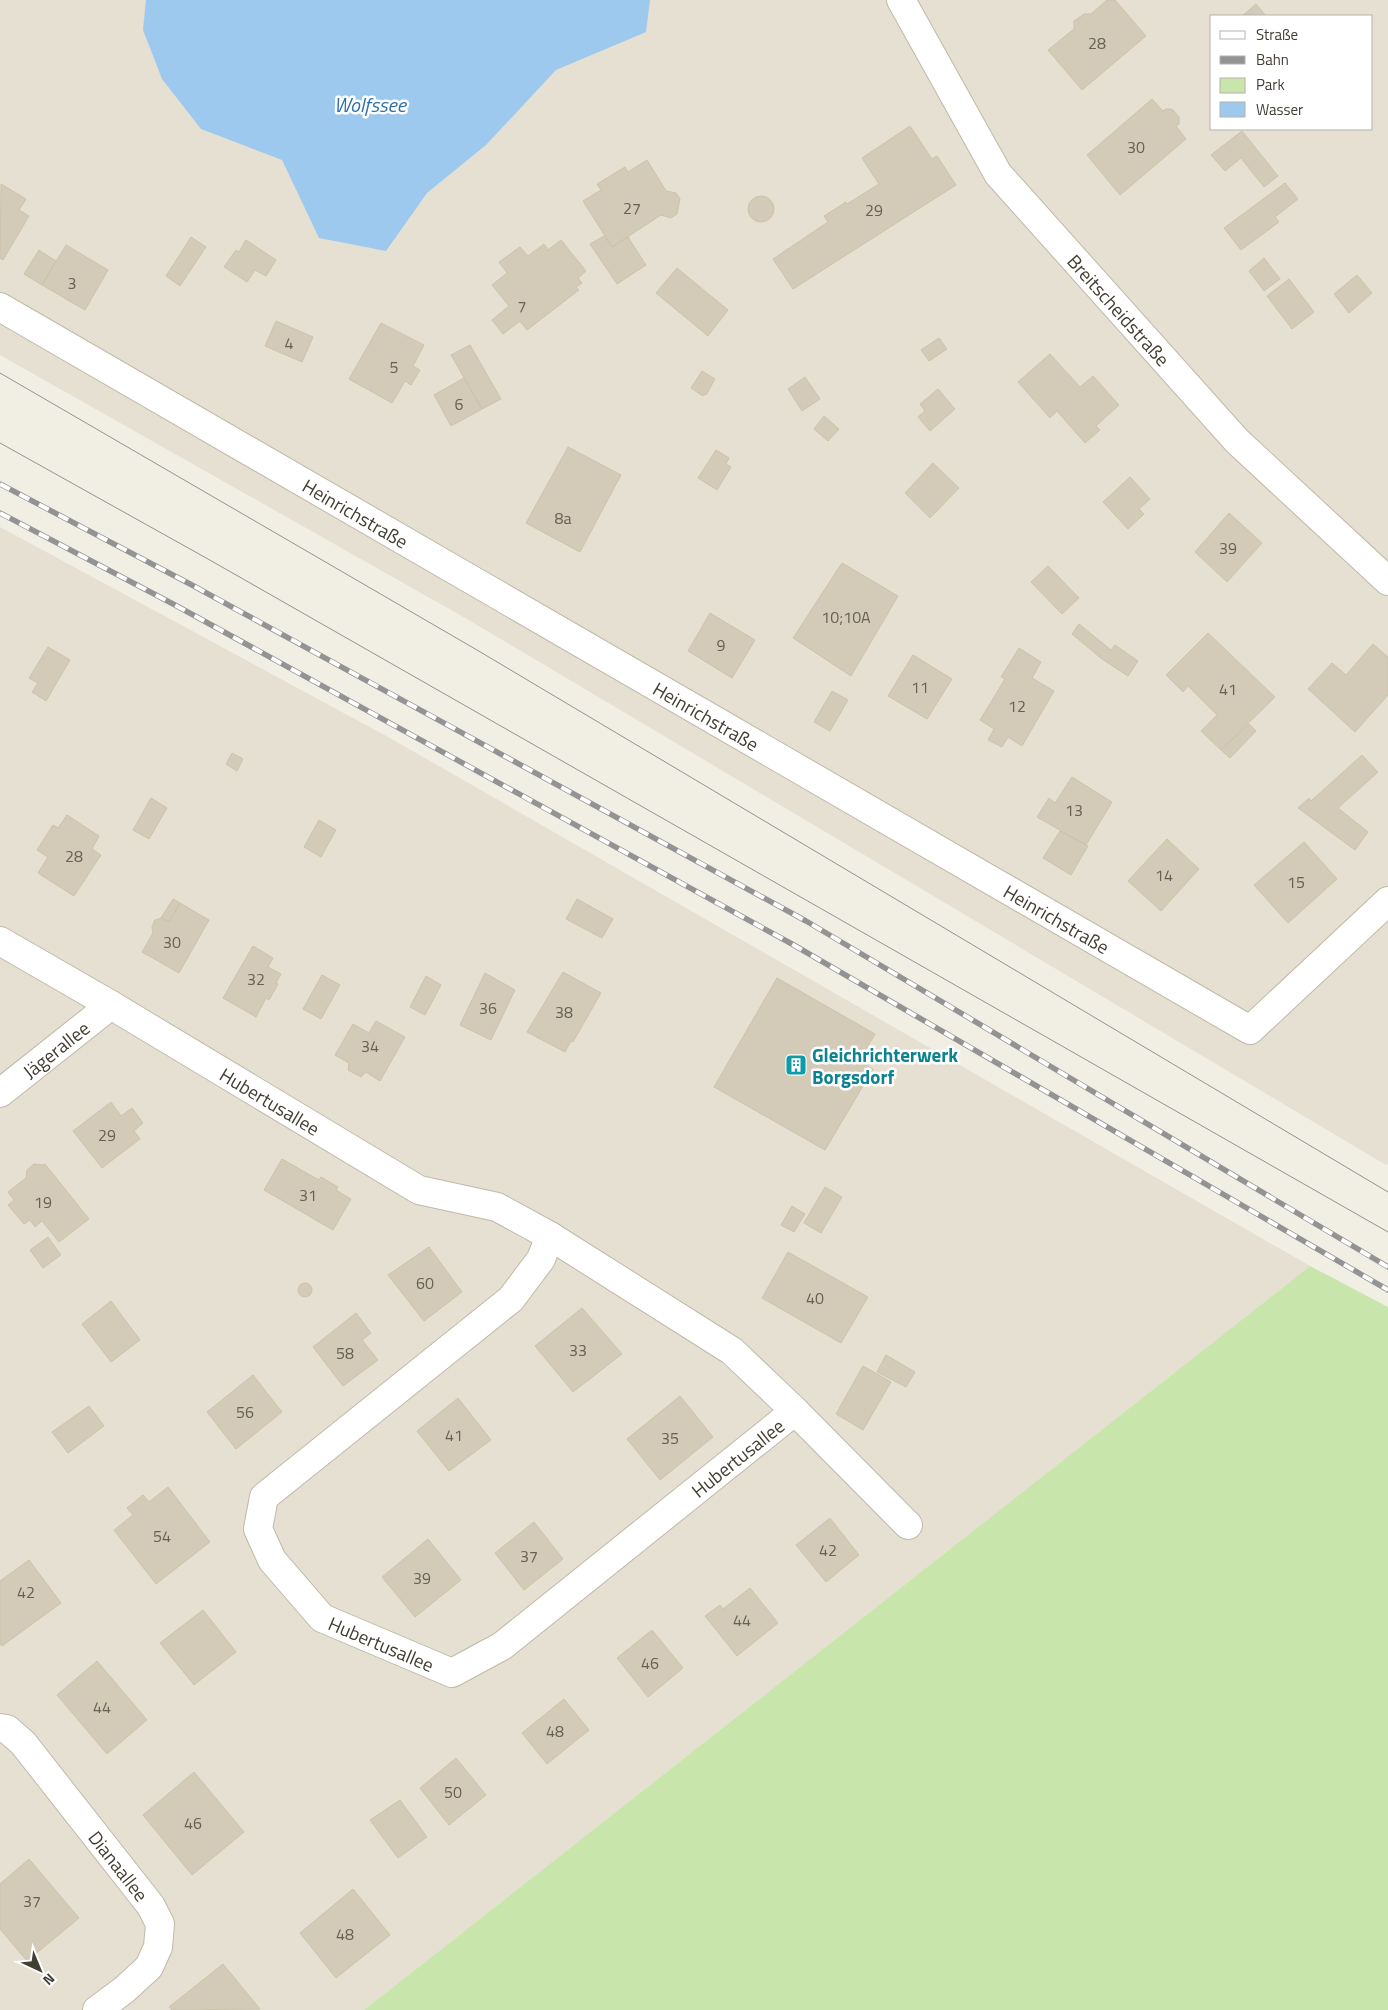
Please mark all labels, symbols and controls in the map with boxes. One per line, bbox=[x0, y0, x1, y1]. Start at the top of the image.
legend bbox=[1210, 15, 1373, 130]
text: Straße bbox=[1256, 23, 1298, 46]
house number: 28 bbox=[1088, 31, 1106, 55]
text: Bahn bbox=[1256, 48, 1289, 71]
text: Park bbox=[1256, 73, 1285, 96]
water label: Wolfssee bbox=[334, 89, 408, 120]
text: Wasser bbox=[1256, 98, 1303, 121]
house number: 30 bbox=[1127, 135, 1145, 159]
house number: 27 bbox=[623, 196, 641, 220]
house number: 29 bbox=[865, 198, 883, 222]
street label: Breitscheidstraße bbox=[1061, 247, 1177, 372]
house number: 3 bbox=[68, 271, 76, 295]
house number: 7 bbox=[518, 294, 526, 318]
house number: 4 bbox=[285, 331, 294, 355]
house number: 5 bbox=[390, 355, 399, 379]
house number: 6 bbox=[455, 392, 464, 416]
street label: Heinrichstraße bbox=[297, 471, 414, 555]
house number: 8a bbox=[555, 506, 571, 530]
house number: 39 bbox=[1219, 536, 1237, 560]
house number: 10;10A bbox=[821, 605, 871, 629]
house number: 9 bbox=[717, 633, 726, 657]
street label: Heinrichstraße bbox=[648, 673, 765, 758]
house number: 11 bbox=[911, 675, 929, 699]
house number: 41 bbox=[1219, 677, 1237, 701]
house number: 12 bbox=[1008, 694, 1026, 718]
house number: 13 bbox=[1065, 798, 1083, 822]
house number: 28 bbox=[65, 844, 83, 868]
house number: 14 bbox=[1155, 863, 1173, 887]
house number: 15 bbox=[1287, 870, 1305, 894]
street label: Heinrichstraße bbox=[999, 876, 1115, 960]
house number: 30 bbox=[163, 930, 181, 954]
house number: 32 bbox=[247, 967, 265, 991]
house number: 36 bbox=[479, 996, 497, 1020]
house number: 38 bbox=[555, 1000, 573, 1024]
street label: Jägerallee bbox=[16, 1013, 95, 1085]
house number: 34 bbox=[361, 1034, 379, 1058]
place label: Gleichrichterwerk Borgsdorf bbox=[812, 1040, 958, 1091]
building icon: Gleichrichterwerk Borgsdorf bbox=[784, 1053, 808, 1077]
street label: Hubertusallee bbox=[215, 1059, 326, 1142]
house number: 29 bbox=[98, 1123, 116, 1147]
house number: 31 bbox=[299, 1183, 317, 1207]
house number: 19 bbox=[34, 1190, 52, 1214]
house number: 60 bbox=[416, 1271, 434, 1295]
house number: 40 bbox=[806, 1286, 824, 1310]
house number: 33 bbox=[569, 1338, 587, 1362]
house number: 58 bbox=[336, 1341, 354, 1365]
house number: 56 bbox=[236, 1400, 254, 1424]
street label: Hubertusallee bbox=[684, 1411, 790, 1504]
house number: 41 bbox=[445, 1423, 463, 1447]
house number: 35 bbox=[661, 1426, 679, 1450]
house number: 54 bbox=[153, 1524, 171, 1548]
house number: 42 bbox=[819, 1538, 837, 1562]
house number: 37 bbox=[520, 1544, 538, 1568]
house number: 39 bbox=[413, 1566, 431, 1590]
house number: 42 bbox=[17, 1580, 35, 1604]
street label: Hubertusallee bbox=[324, 1608, 439, 1678]
house number: 44 bbox=[733, 1608, 751, 1632]
house number: 46 bbox=[641, 1651, 659, 1675]
house number: 44 bbox=[93, 1695, 111, 1719]
house number: 48 bbox=[546, 1719, 564, 1743]
house number: 50 bbox=[444, 1780, 462, 1804]
house number: 46 bbox=[184, 1811, 202, 1835]
street label: Dianaallee bbox=[82, 1824, 156, 1907]
house number: 37 bbox=[23, 1889, 41, 1913]
house number: 48 bbox=[336, 1922, 354, 1946]
north arrow bbox=[15, 1945, 65, 1995]
text: N bbox=[39, 1969, 60, 1991]

